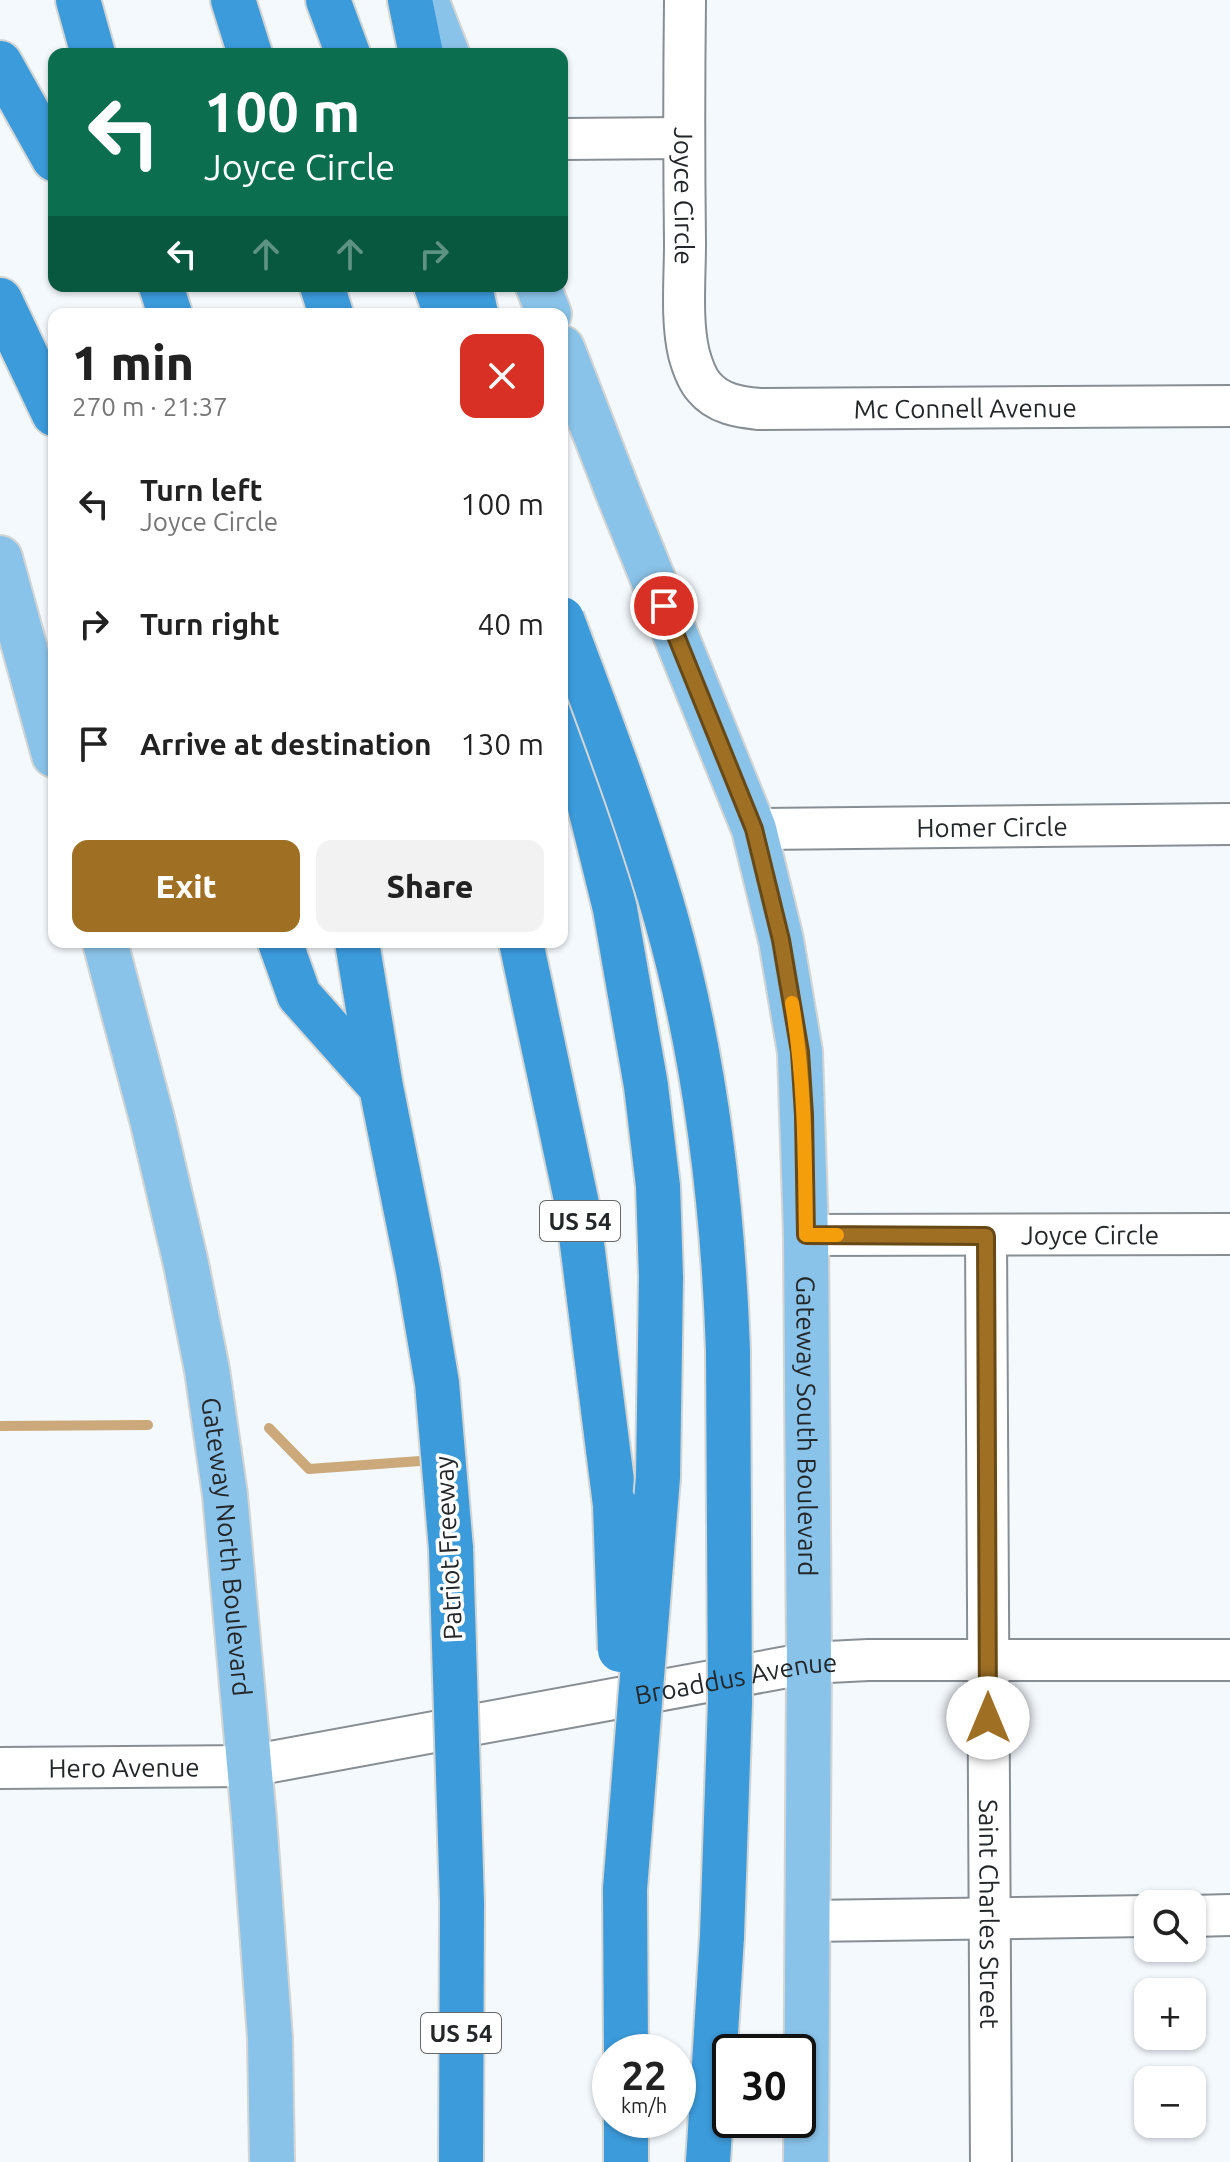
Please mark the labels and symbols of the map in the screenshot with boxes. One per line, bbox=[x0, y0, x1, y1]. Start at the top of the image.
street label: Joyce Circle bbox=[670, 127, 700, 265]
street label: Mc Connell Avenue bbox=[854, 392, 1077, 423]
pin bbox=[630, 572, 698, 640]
street label: Homer Circle bbox=[916, 811, 1068, 842]
road number: US 54 bbox=[540, 1201, 620, 1241]
street label: Joyce Circle bbox=[1021, 1220, 1159, 1249]
street label: Gateway South Boulevard bbox=[792, 1276, 823, 1577]
street label: Gateway North Boulevard bbox=[197, 1395, 257, 1697]
street label: Patriot Freeway bbox=[429, 1455, 467, 1641]
street label: Broaddus Avenue bbox=[632, 1647, 838, 1709]
position arrow bbox=[946, 1676, 1030, 1760]
street label: Hero Avenue bbox=[48, 1752, 200, 1782]
street label: Saint Charles Street bbox=[975, 1799, 1005, 2029]
road number: US 54 bbox=[421, 2013, 501, 2053]
speed limit sign: 30 bbox=[712, 2034, 816, 2138]

